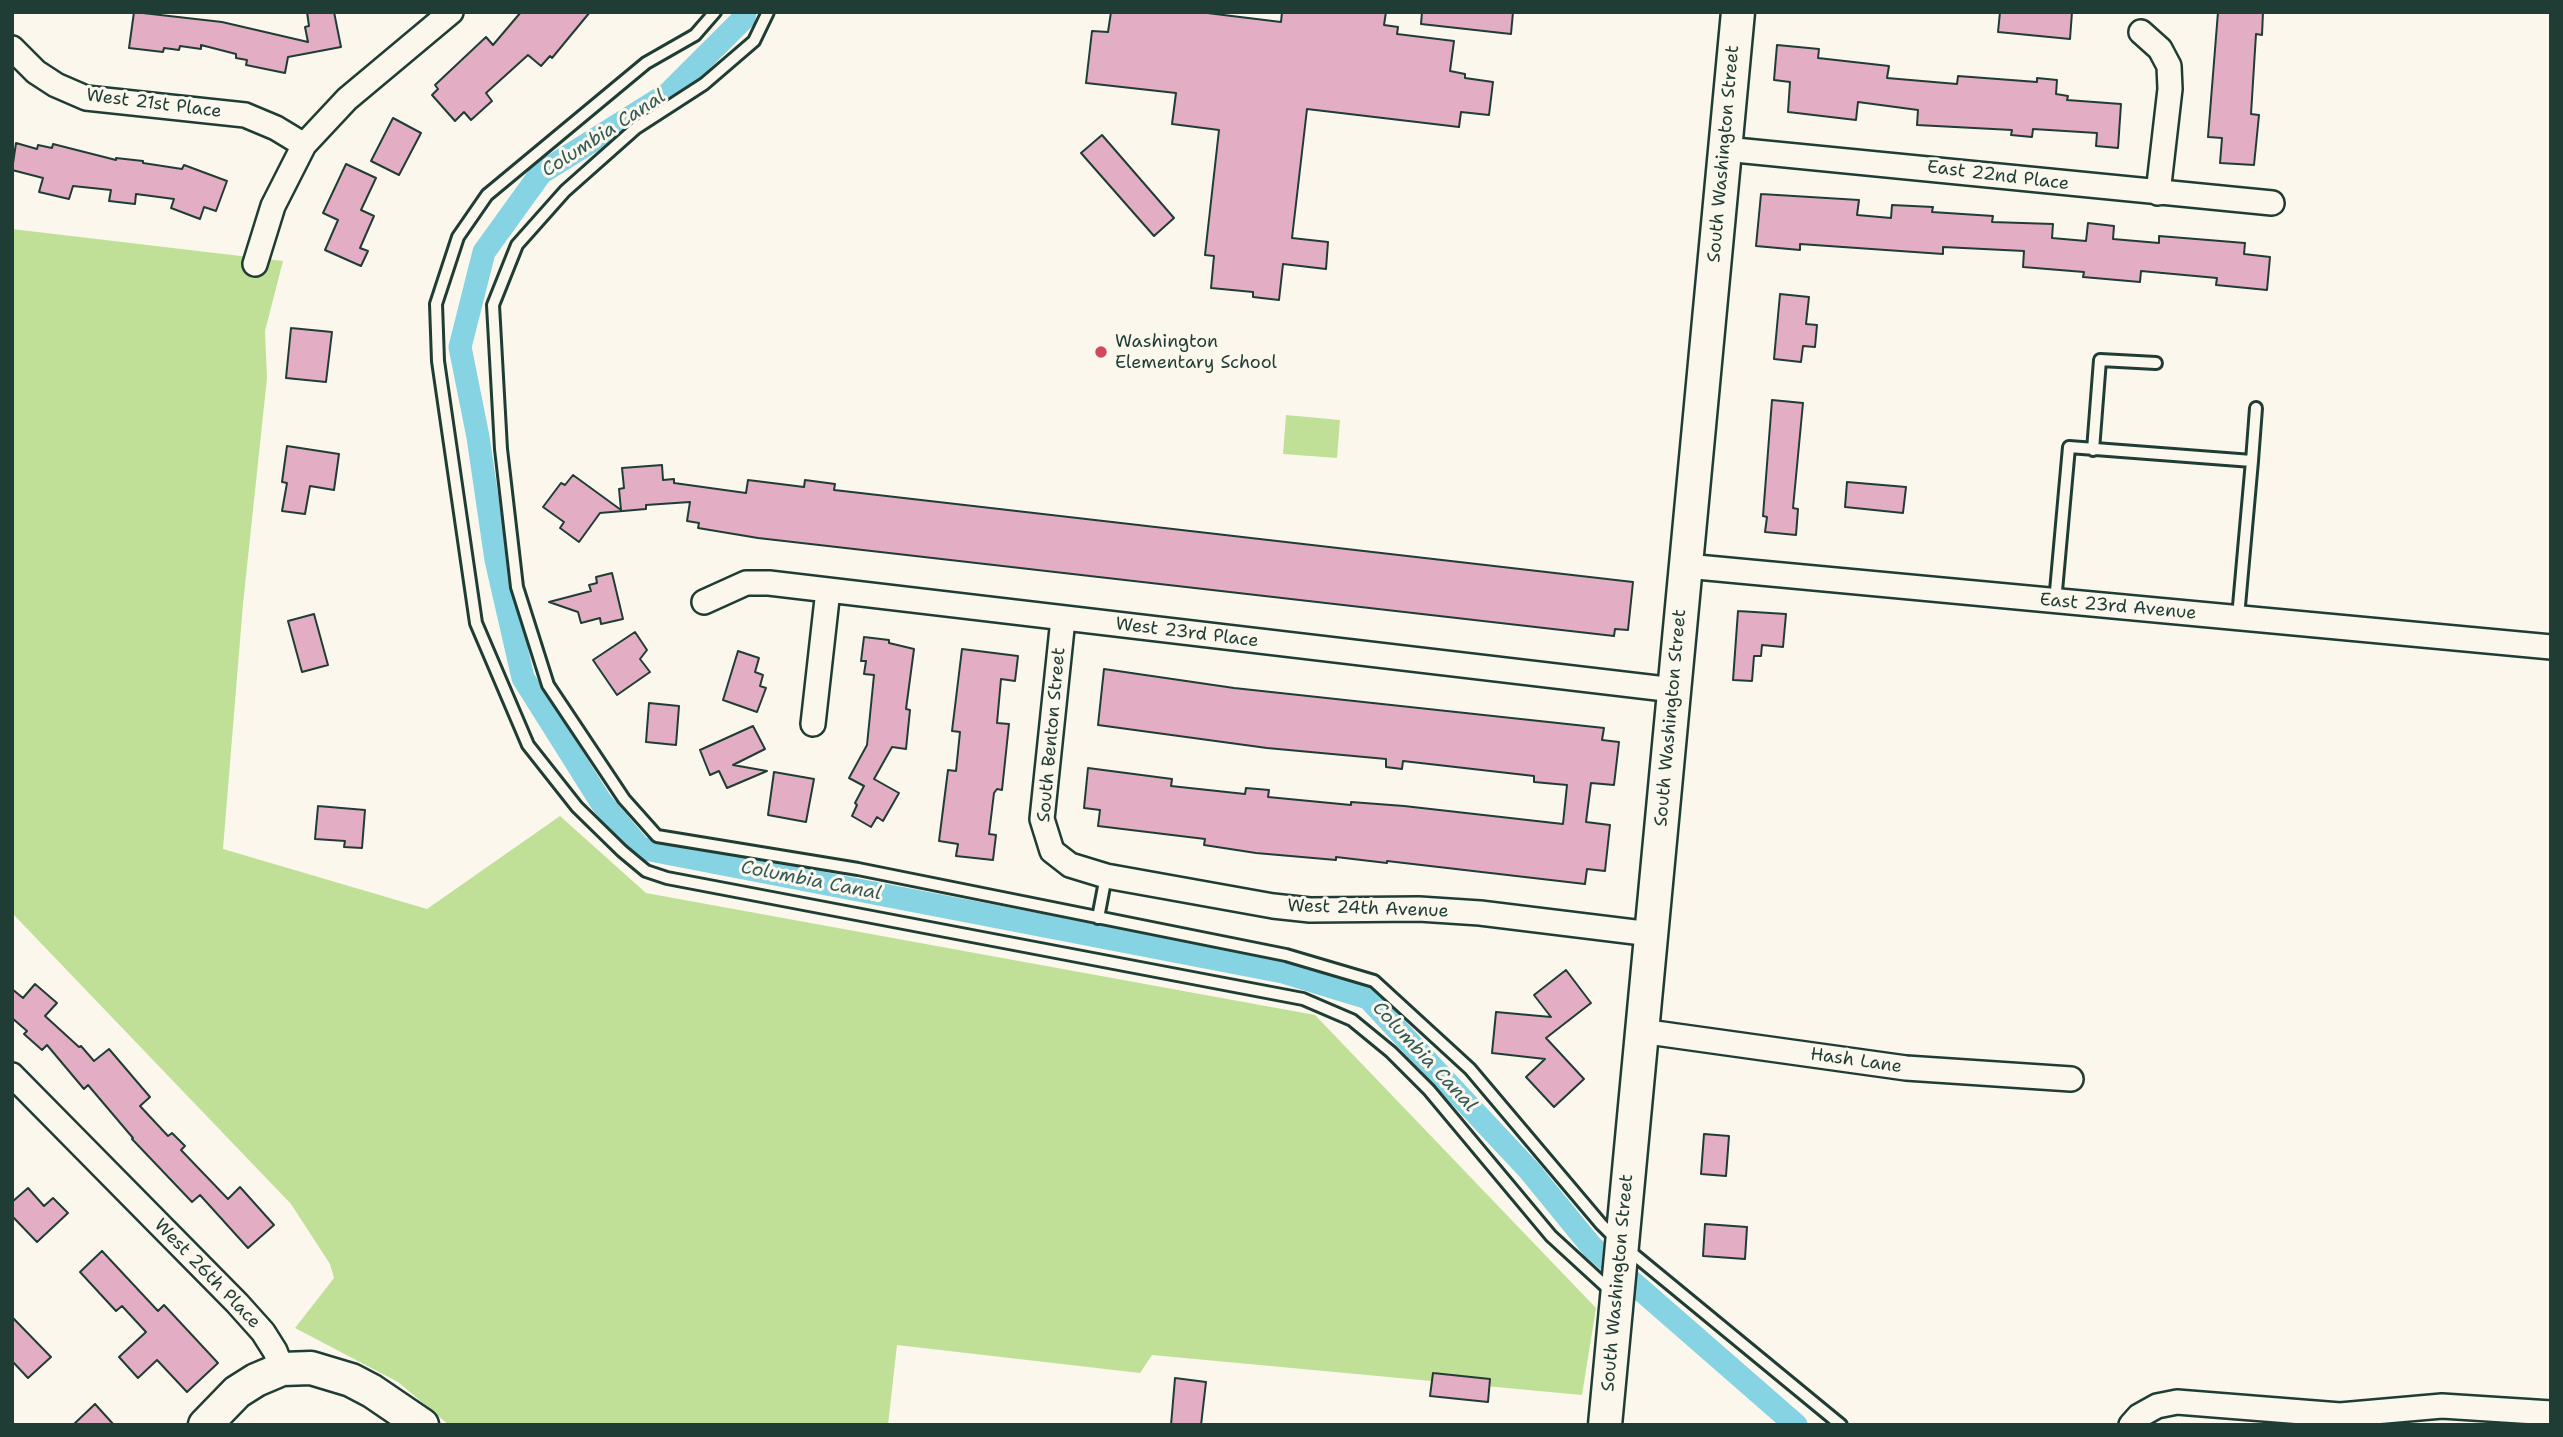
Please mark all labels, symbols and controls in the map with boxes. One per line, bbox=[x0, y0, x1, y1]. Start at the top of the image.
street label: South Washington Street bbox=[1704, 44, 1744, 264]
street label: West 21st Place bbox=[85, 85, 223, 123]
water label: Columbia Canal bbox=[538, 86, 670, 182]
street label: East 22nd Place bbox=[1926, 157, 2070, 195]
place label: Washington Elementary School bbox=[1115, 331, 1277, 374]
marker: Washington Elementary School bbox=[1093, 344, 1109, 360]
street label: East 23rd Avenue bbox=[2039, 589, 2197, 625]
street label: South Washington Street bbox=[1651, 608, 1691, 828]
street label: West 23rd Place bbox=[1114, 613, 1260, 653]
street label: South Benton Street bbox=[1034, 647, 1070, 823]
water label: Columbia Canal bbox=[739, 856, 883, 906]
street label: West 24th Avenue bbox=[1287, 895, 1449, 923]
water label: Columbia Canal bbox=[1367, 997, 1481, 1117]
street label: Hash Lane bbox=[1809, 1044, 1903, 1078]
street label: South Washington Street bbox=[1598, 1173, 1638, 1393]
street label: West 26th Place bbox=[149, 1215, 265, 1333]

